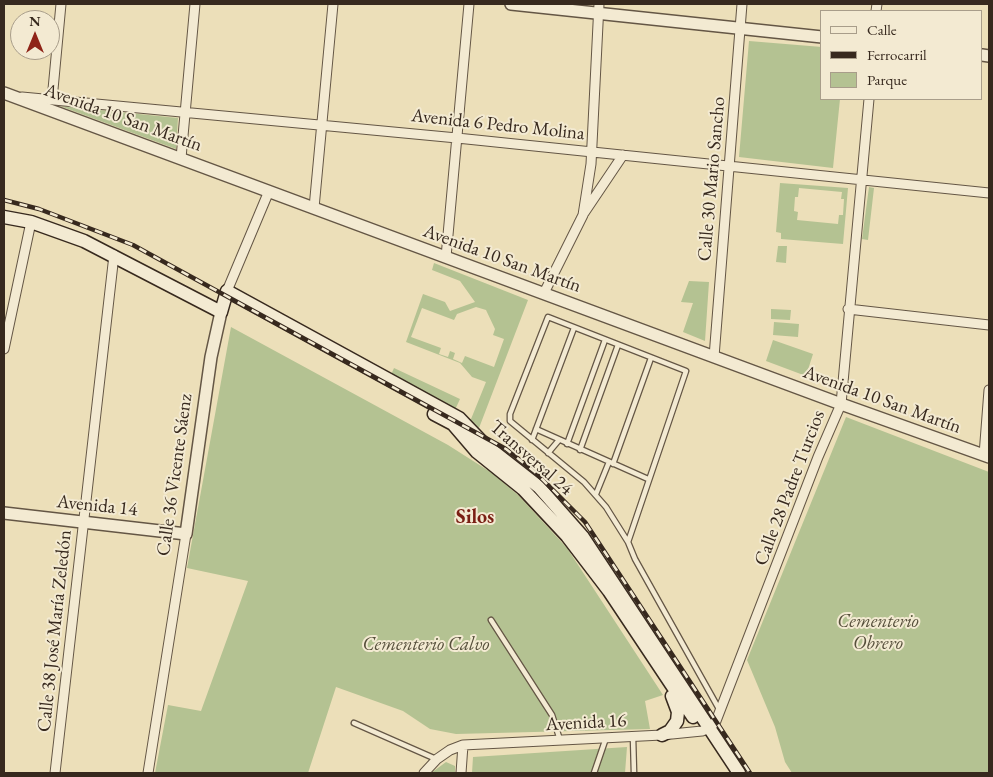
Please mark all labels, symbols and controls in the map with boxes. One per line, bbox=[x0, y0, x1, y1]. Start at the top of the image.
north arrow bbox=[10, 10, 60, 60]
legend bbox=[820, 10, 983, 100]
text: N bbox=[29, 12, 41, 30]
text: Calle bbox=[867, 20, 897, 39]
text: Ferrocarril bbox=[867, 45, 927, 64]
text: Parque bbox=[867, 70, 907, 89]
street label: Avenida 10 San Martín bbox=[41, 79, 205, 157]
street label: Calle 30 Mario Sancho bbox=[693, 96, 731, 262]
street label: Avenida 6 Pedro Molina bbox=[410, 105, 586, 145]
street label: Avenida 10 San Martín bbox=[420, 220, 584, 298]
street label: Avenida 10 San Martín bbox=[800, 361, 964, 439]
street label: Calle 36 Vicente Sáenz bbox=[152, 392, 198, 558]
street label: Calle 28 Padre Turcios bbox=[750, 407, 830, 569]
street label: Transversal 24 bbox=[485, 416, 577, 500]
street label: Avenida 14 bbox=[56, 490, 138, 522]
district label: Silos bbox=[456, 506, 494, 530]
street label: Calle 38 José María Zeledón bbox=[33, 529, 77, 733]
park label: Cementerio Obrero bbox=[837, 611, 919, 655]
park label: Cementerio Calvo bbox=[363, 634, 489, 656]
street label: Avenida 16 bbox=[545, 709, 627, 737]

